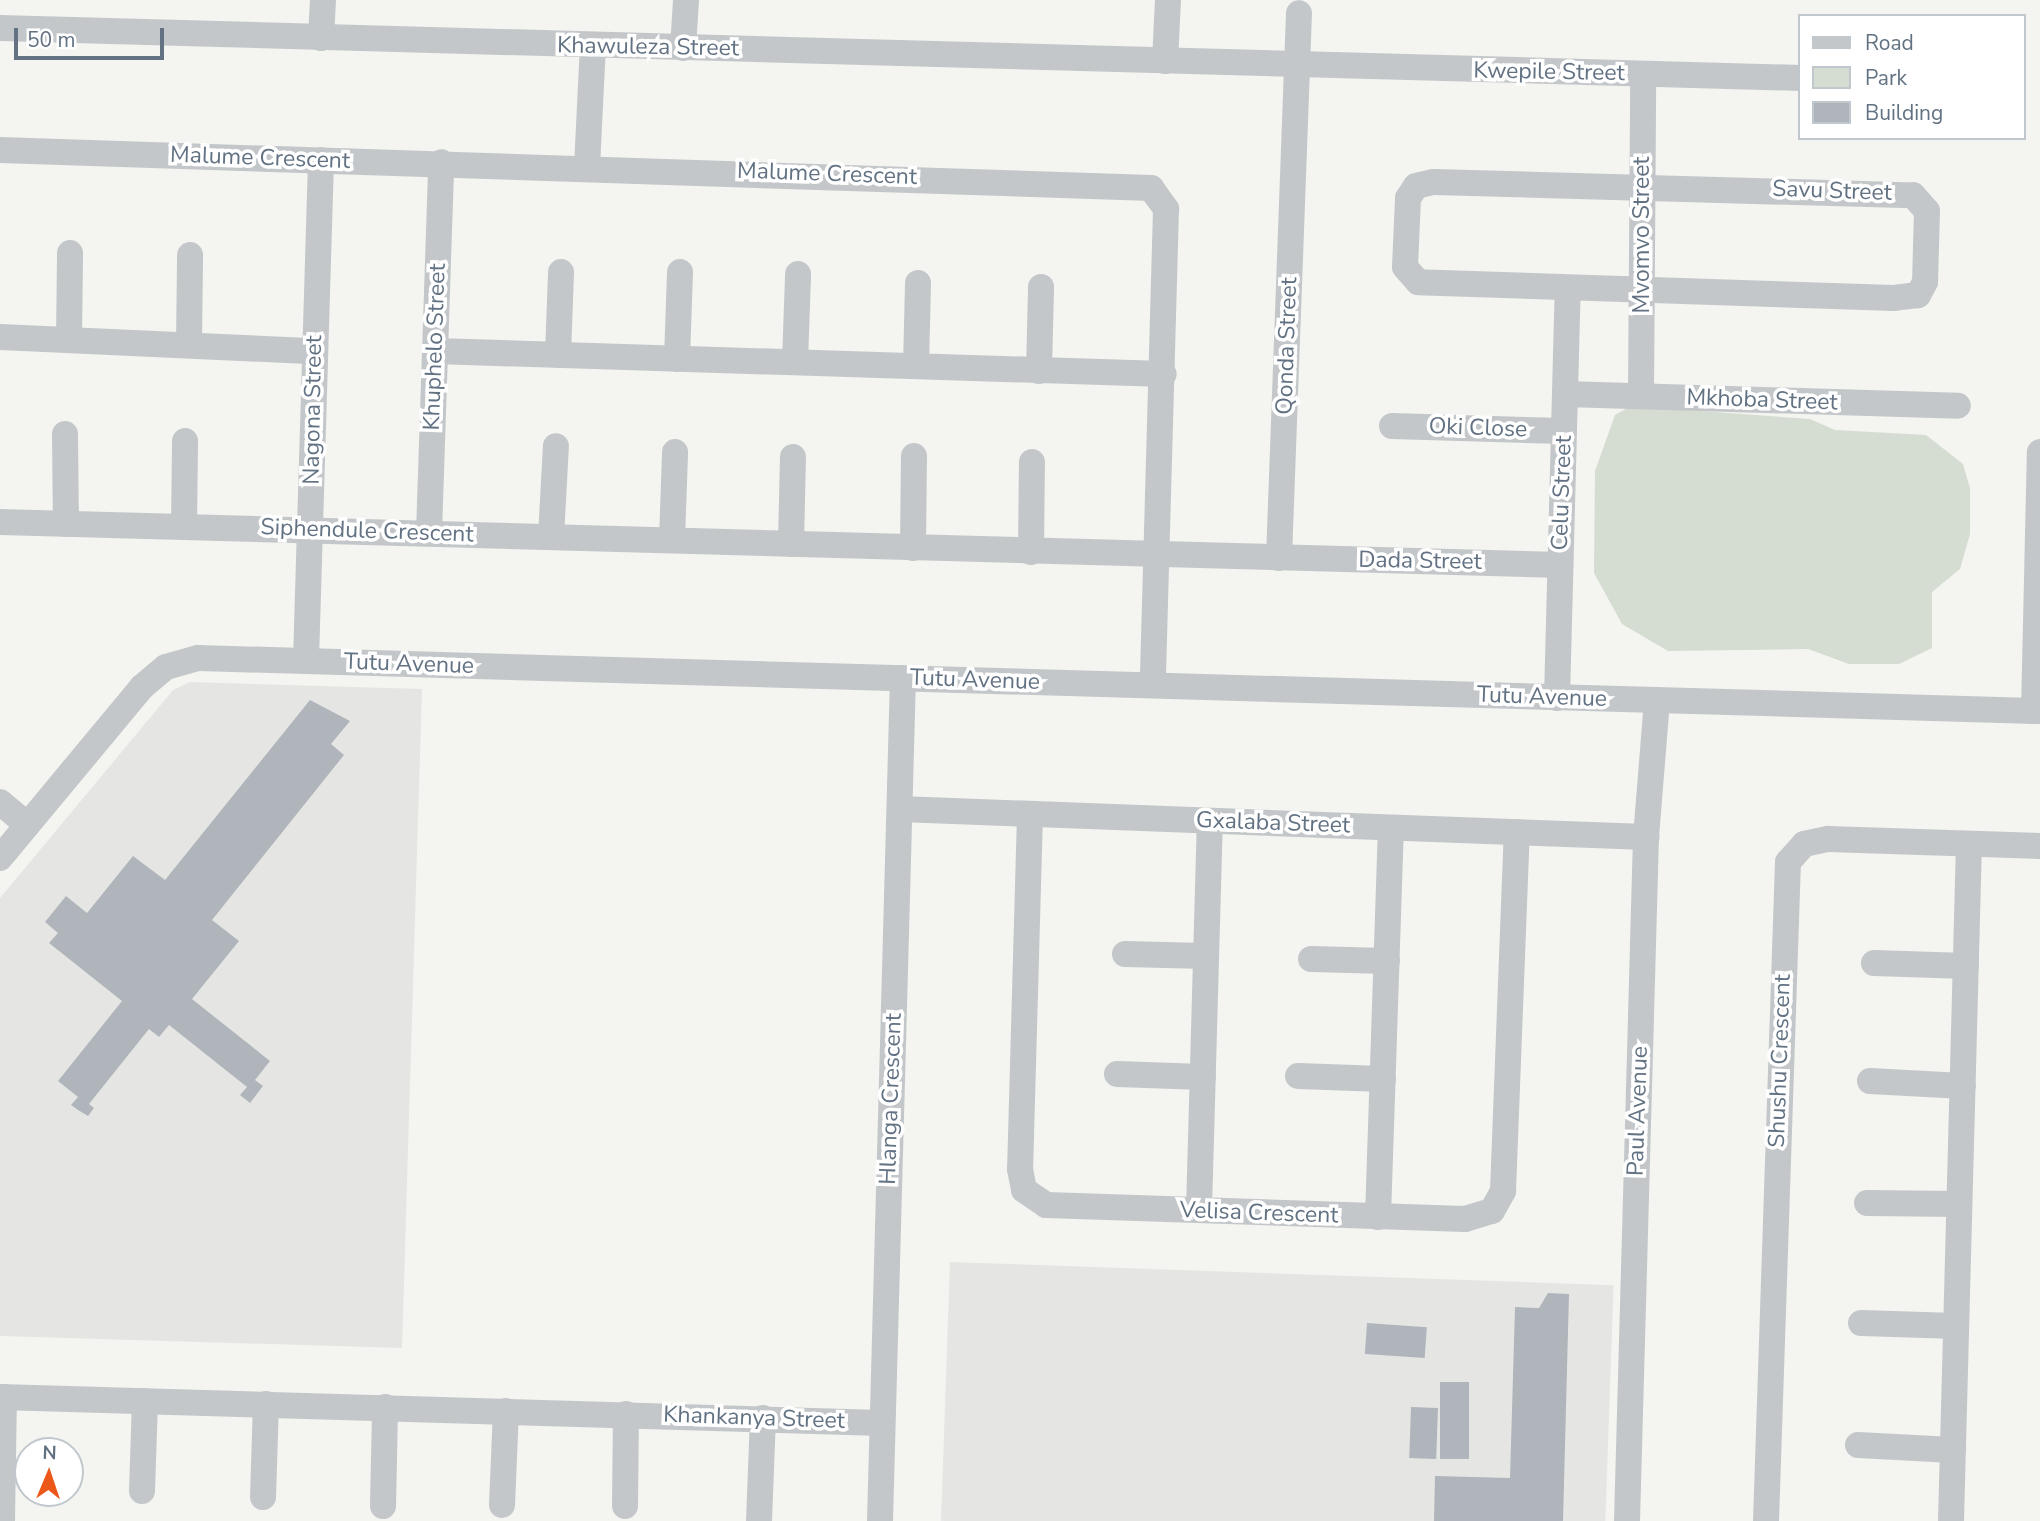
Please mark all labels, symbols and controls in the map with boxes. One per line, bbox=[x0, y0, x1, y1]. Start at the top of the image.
scale bar bbox=[18, 14, 168, 58]
legend bbox=[1798, 14, 2026, 140]
text: 50 m bbox=[27, 26, 76, 54]
text: Road bbox=[1865, 29, 1914, 57]
street label: Khawuleza Street bbox=[557, 32, 739, 62]
street label: Kwepile Street bbox=[1473, 57, 1625, 87]
text: Park bbox=[1865, 64, 1907, 92]
text: Building bbox=[1865, 99, 1943, 127]
street label: Malume Crescent bbox=[170, 141, 350, 175]
street label: Malume Crescent bbox=[737, 157, 917, 191]
street label: Mvomvo Street bbox=[1628, 157, 1656, 313]
street label: Savu Street bbox=[1772, 175, 1892, 207]
street label: Khuphelo Street bbox=[418, 263, 452, 431]
street label: Qonda Street bbox=[1271, 277, 1303, 415]
street label: Nagona Street bbox=[298, 335, 328, 485]
street label: Mkhoba Street bbox=[1686, 384, 1838, 416]
street label: Oki Close bbox=[1428, 412, 1528, 444]
street label: Celu Street bbox=[1546, 435, 1578, 551]
street label: Siphendule Crescent bbox=[260, 513, 474, 549]
street label: Dada Street bbox=[1358, 546, 1482, 576]
street label: Tutu Avenue bbox=[343, 648, 475, 680]
street label: Tutu Avenue bbox=[909, 664, 1041, 696]
street label: Tutu Avenue bbox=[1476, 681, 1608, 713]
street label: Gxalaba Street bbox=[1196, 807, 1350, 839]
street label: Shushu Crescent bbox=[1763, 974, 1797, 1148]
street label: Hlanga Crescent bbox=[874, 1013, 908, 1185]
street label: Paul Avenue bbox=[1622, 1046, 1654, 1176]
street label: Velisa Crescent bbox=[1179, 1196, 1339, 1230]
street label: Khankanya Street bbox=[663, 1401, 845, 1435]
north arrow bbox=[14, 1437, 84, 1507]
text: N bbox=[42, 1440, 57, 1466]

